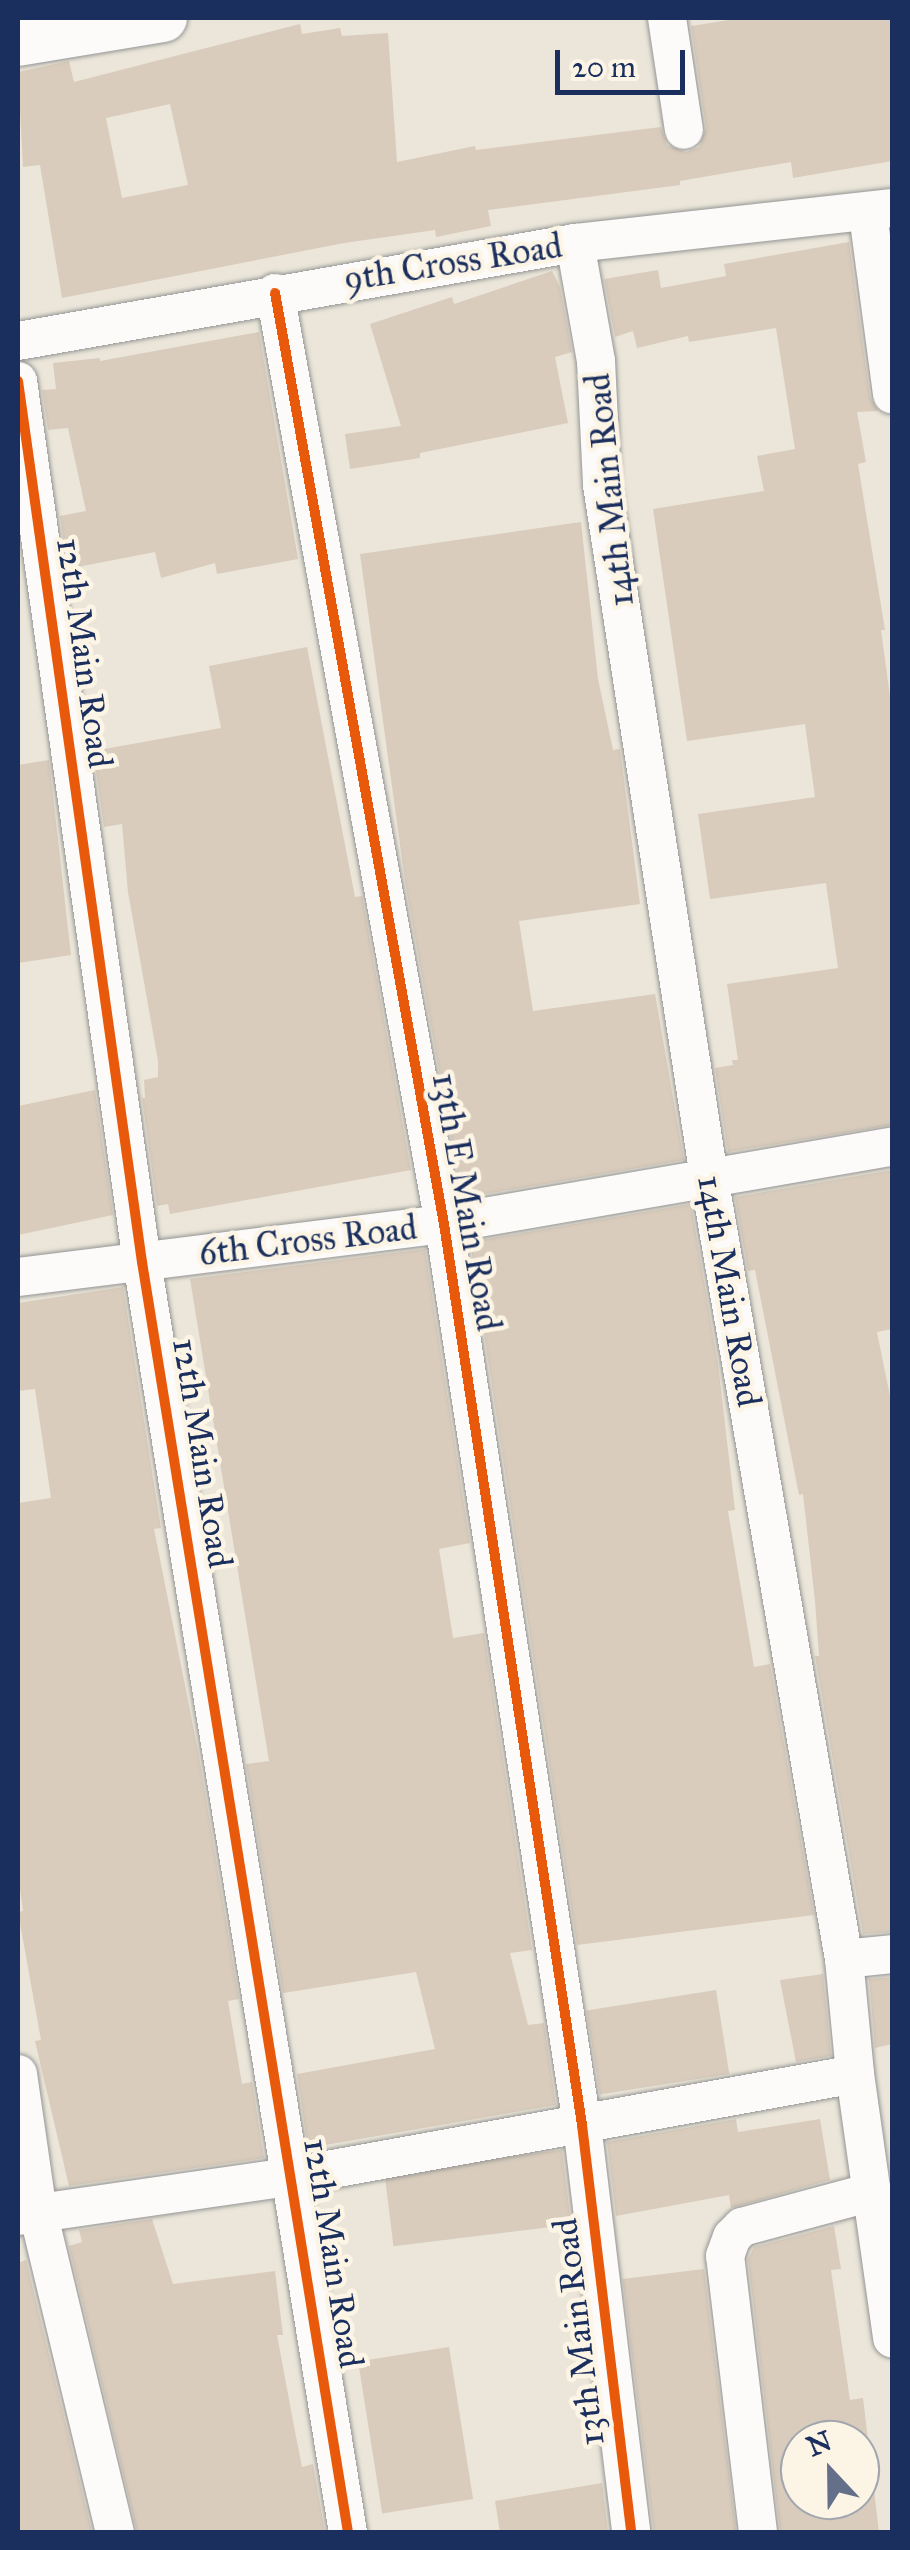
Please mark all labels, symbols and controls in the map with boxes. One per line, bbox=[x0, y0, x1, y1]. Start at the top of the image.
scale bar bbox=[560, 30, 690, 92]
text: 20 m bbox=[572, 49, 636, 85]
street label: 9th Cross Road bbox=[341, 225, 565, 301]
street label: 14th Main Road bbox=[577, 371, 643, 609]
street label: 12th Main Road bbox=[47, 535, 121, 771]
street label: 13th E Main Road bbox=[423, 1070, 509, 1334]
street label: 14th Main Road bbox=[688, 1172, 770, 1410]
street label: 6th Cross Road bbox=[196, 1207, 420, 1275]
street label: 12th Main Road bbox=[163, 1335, 241, 1571]
street label: 12th Main Road bbox=[294, 2135, 372, 2371]
street label: 13th Main Road bbox=[544, 2216, 614, 2448]
north arrow bbox=[780, 2420, 880, 2520]
text: N bbox=[802, 2423, 837, 2464]

